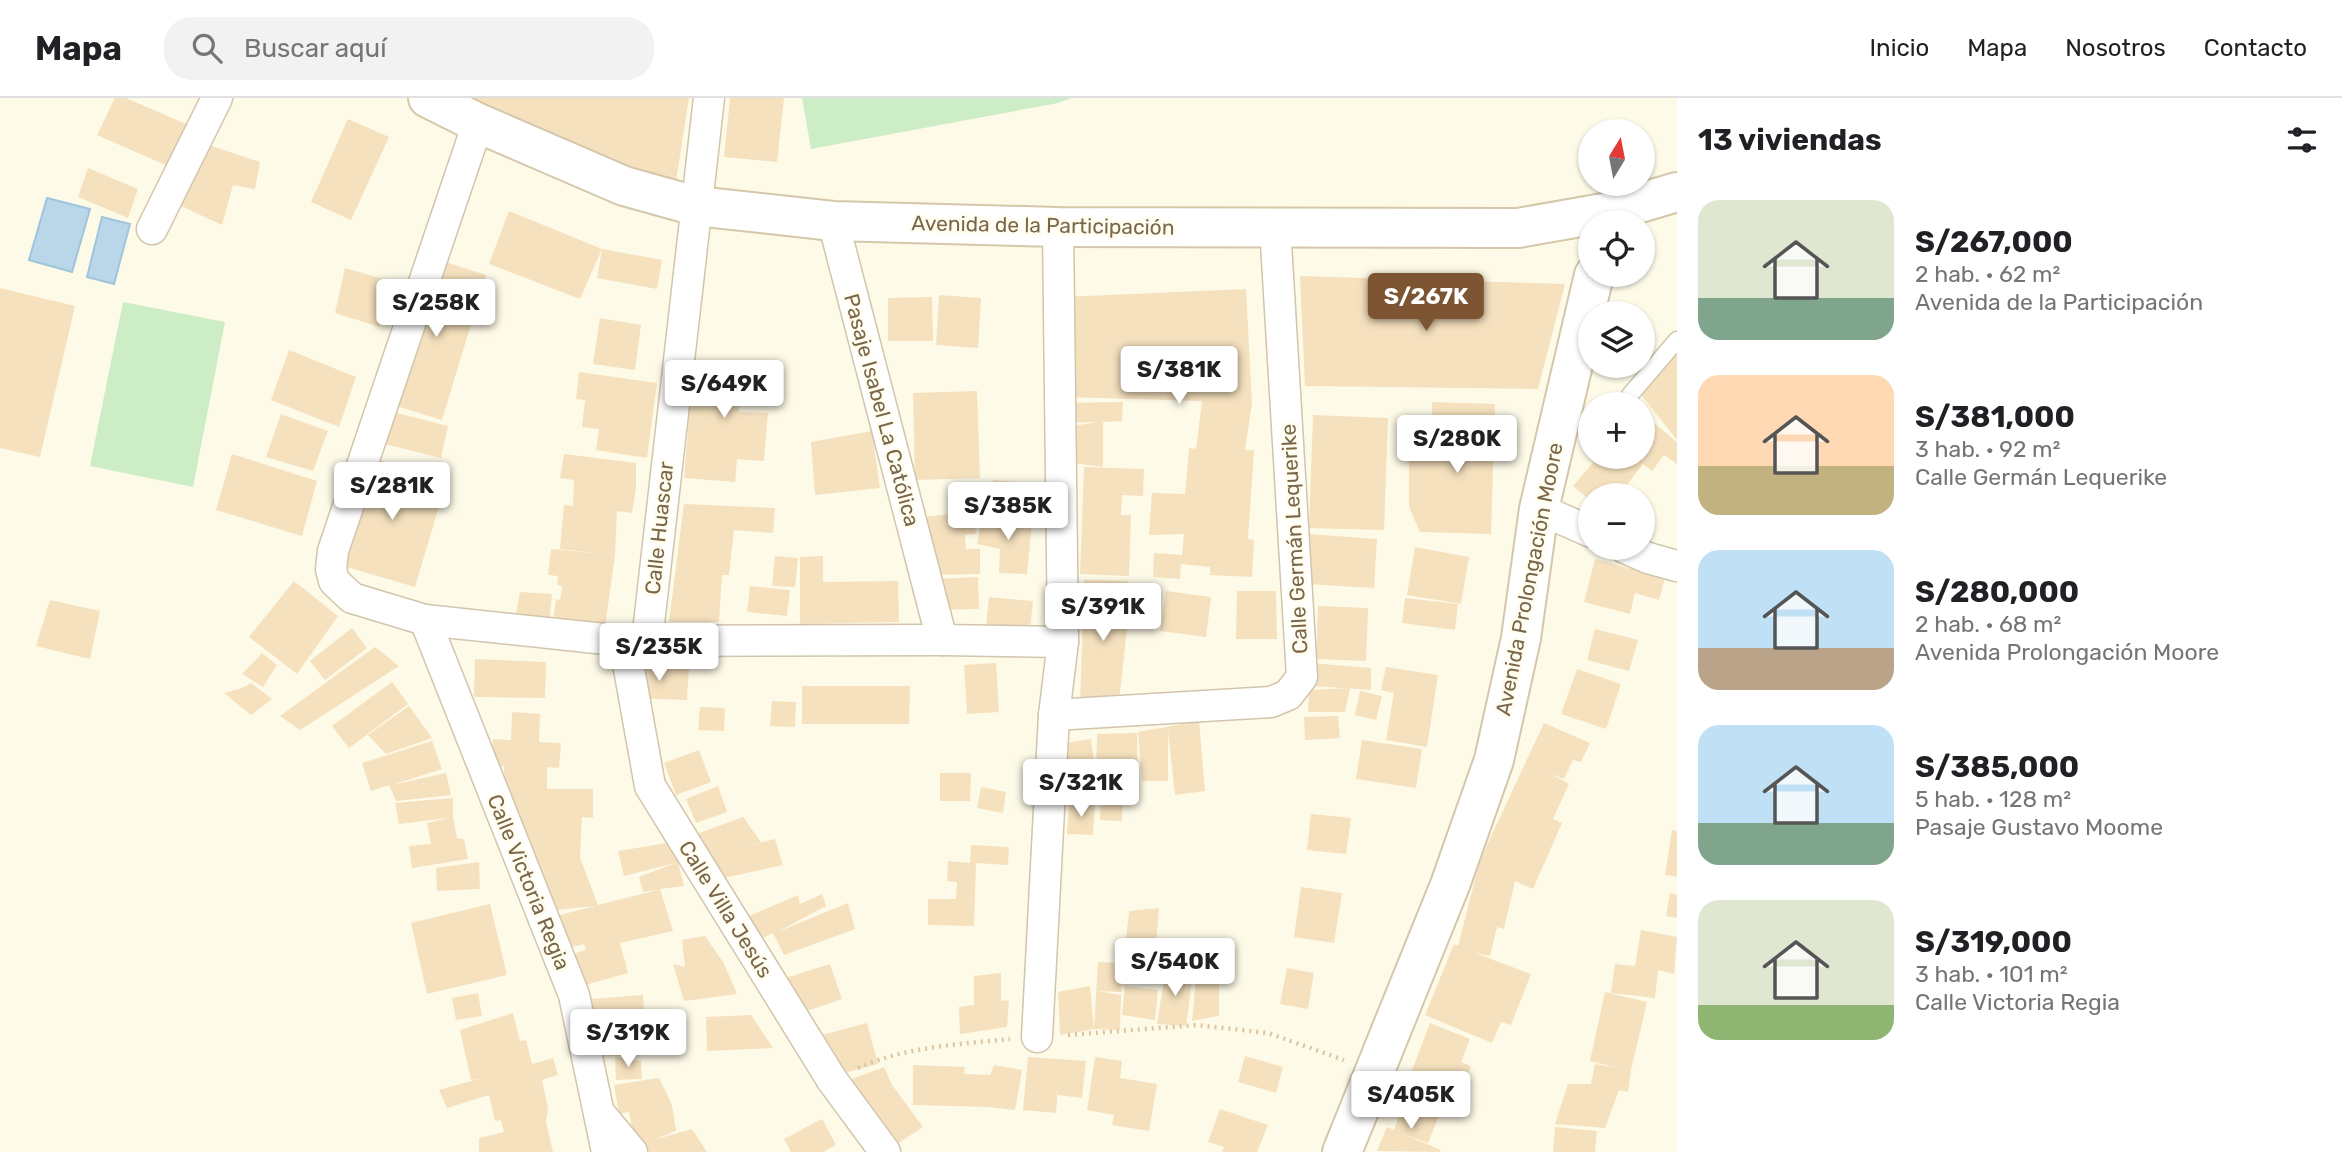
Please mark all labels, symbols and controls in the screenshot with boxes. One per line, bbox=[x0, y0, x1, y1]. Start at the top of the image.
search box bbox=[164, 17, 654, 80]
text: Mapa bbox=[35, 29, 122, 68]
icon: search bbox=[188, 29, 226, 67]
text: Buscar aquí bbox=[244, 33, 387, 64]
text: Inicio bbox=[1870, 34, 1929, 62]
text: Mapa bbox=[1967, 34, 2027, 62]
text: Nosotros bbox=[2065, 34, 2166, 62]
text: Contacto bbox=[2204, 34, 2307, 62]
north arrow bbox=[1578, 119, 1656, 196]
map controls bbox=[1578, 119, 1655, 560]
icon: filters bbox=[2283, 121, 2321, 159]
text: 13 viviendas bbox=[1698, 122, 1882, 158]
street label: Avenida de la Participación bbox=[911, 210, 1175, 240]
button: locate bbox=[1578, 210, 1655, 287]
text: S/267,000 bbox=[1915, 224, 2073, 260]
icon: home bbox=[1754, 228, 1838, 312]
text: 2 hab. · 62 m² bbox=[1915, 260, 2060, 288]
pin: S/267K bbox=[1369, 274, 1483, 333]
pin: S/258K bbox=[379, 280, 493, 339]
text: S/267K bbox=[1384, 282, 1468, 310]
text: S/258K bbox=[392, 288, 480, 316]
text: Avenida de la Participación bbox=[1915, 288, 2203, 316]
street label: Pasaje Isabel La Católica bbox=[839, 291, 925, 529]
button: layers bbox=[1578, 301, 1655, 378]
pin: S/381K bbox=[1122, 346, 1236, 406]
text: S/381K bbox=[1137, 355, 1221, 383]
pin: S/649K bbox=[667, 360, 781, 420]
text: S/649K bbox=[681, 369, 767, 397]
button: + bbox=[1578, 392, 1655, 469]
text: S/381,000 bbox=[1915, 399, 2075, 435]
icon: home bbox=[1754, 403, 1838, 487]
pin: S/280K bbox=[1400, 416, 1514, 475]
street label: Calle Germán Lequerike bbox=[1275, 423, 1313, 655]
text: S/280K bbox=[1413, 424, 1501, 452]
text: 3 hab. · 92 m² bbox=[1915, 435, 2060, 463]
street label: Avenida Prolongación Moore bbox=[1490, 440, 1568, 718]
street label: Calle Huascar bbox=[640, 460, 678, 596]
pin: S/281K bbox=[335, 462, 449, 522]
text: Calle Germán Lequerike bbox=[1915, 463, 2167, 491]
text: S/281K bbox=[350, 471, 434, 499]
pin: S/385K bbox=[951, 482, 1065, 542]
button: − bbox=[1578, 483, 1655, 560]
text: S/385K bbox=[964, 491, 1052, 519]
text: S/280,000 bbox=[1915, 574, 2079, 610]
icon: home bbox=[1754, 578, 1838, 662]
pin: S/391K bbox=[1046, 584, 1160, 643]
text: S/391K bbox=[1061, 592, 1145, 620]
text: 2 hab. · 68 m² bbox=[1915, 610, 2061, 638]
pin: S/235K bbox=[602, 624, 716, 683]
text: S/235K bbox=[616, 632, 702, 660]
text: Avenida Prolongación Moore bbox=[1915, 638, 2219, 666]
text: S/385,000 bbox=[1915, 749, 2079, 785]
icon: home bbox=[1754, 753, 1838, 837]
pin: S/321K bbox=[1024, 760, 1138, 819]
text: S/321K bbox=[1039, 768, 1123, 796]
text: 5 hab. · 128 m² bbox=[1915, 785, 2071, 813]
street label: Calle Victoria Regia bbox=[482, 791, 576, 973]
text: Pasaje Gustavo Moome bbox=[1915, 813, 2163, 841]
street label: Calle Villa Jesús bbox=[674, 836, 778, 982]
text: S/319,000 bbox=[1915, 924, 2072, 960]
icon: home bbox=[1754, 928, 1838, 1012]
pin: S/540K bbox=[1118, 939, 1232, 998]
text: S/540K bbox=[1131, 947, 1219, 975]
text: 3 hab. · 101 m² bbox=[1915, 960, 2068, 988]
text: Calle Victoria Regia bbox=[1915, 988, 2120, 1016]
pin: S/319K bbox=[571, 1010, 685, 1069]
text: S/319K bbox=[586, 1018, 670, 1046]
pin: S/405K bbox=[1354, 1072, 1468, 1131]
text: S/405K bbox=[1367, 1080, 1455, 1108]

